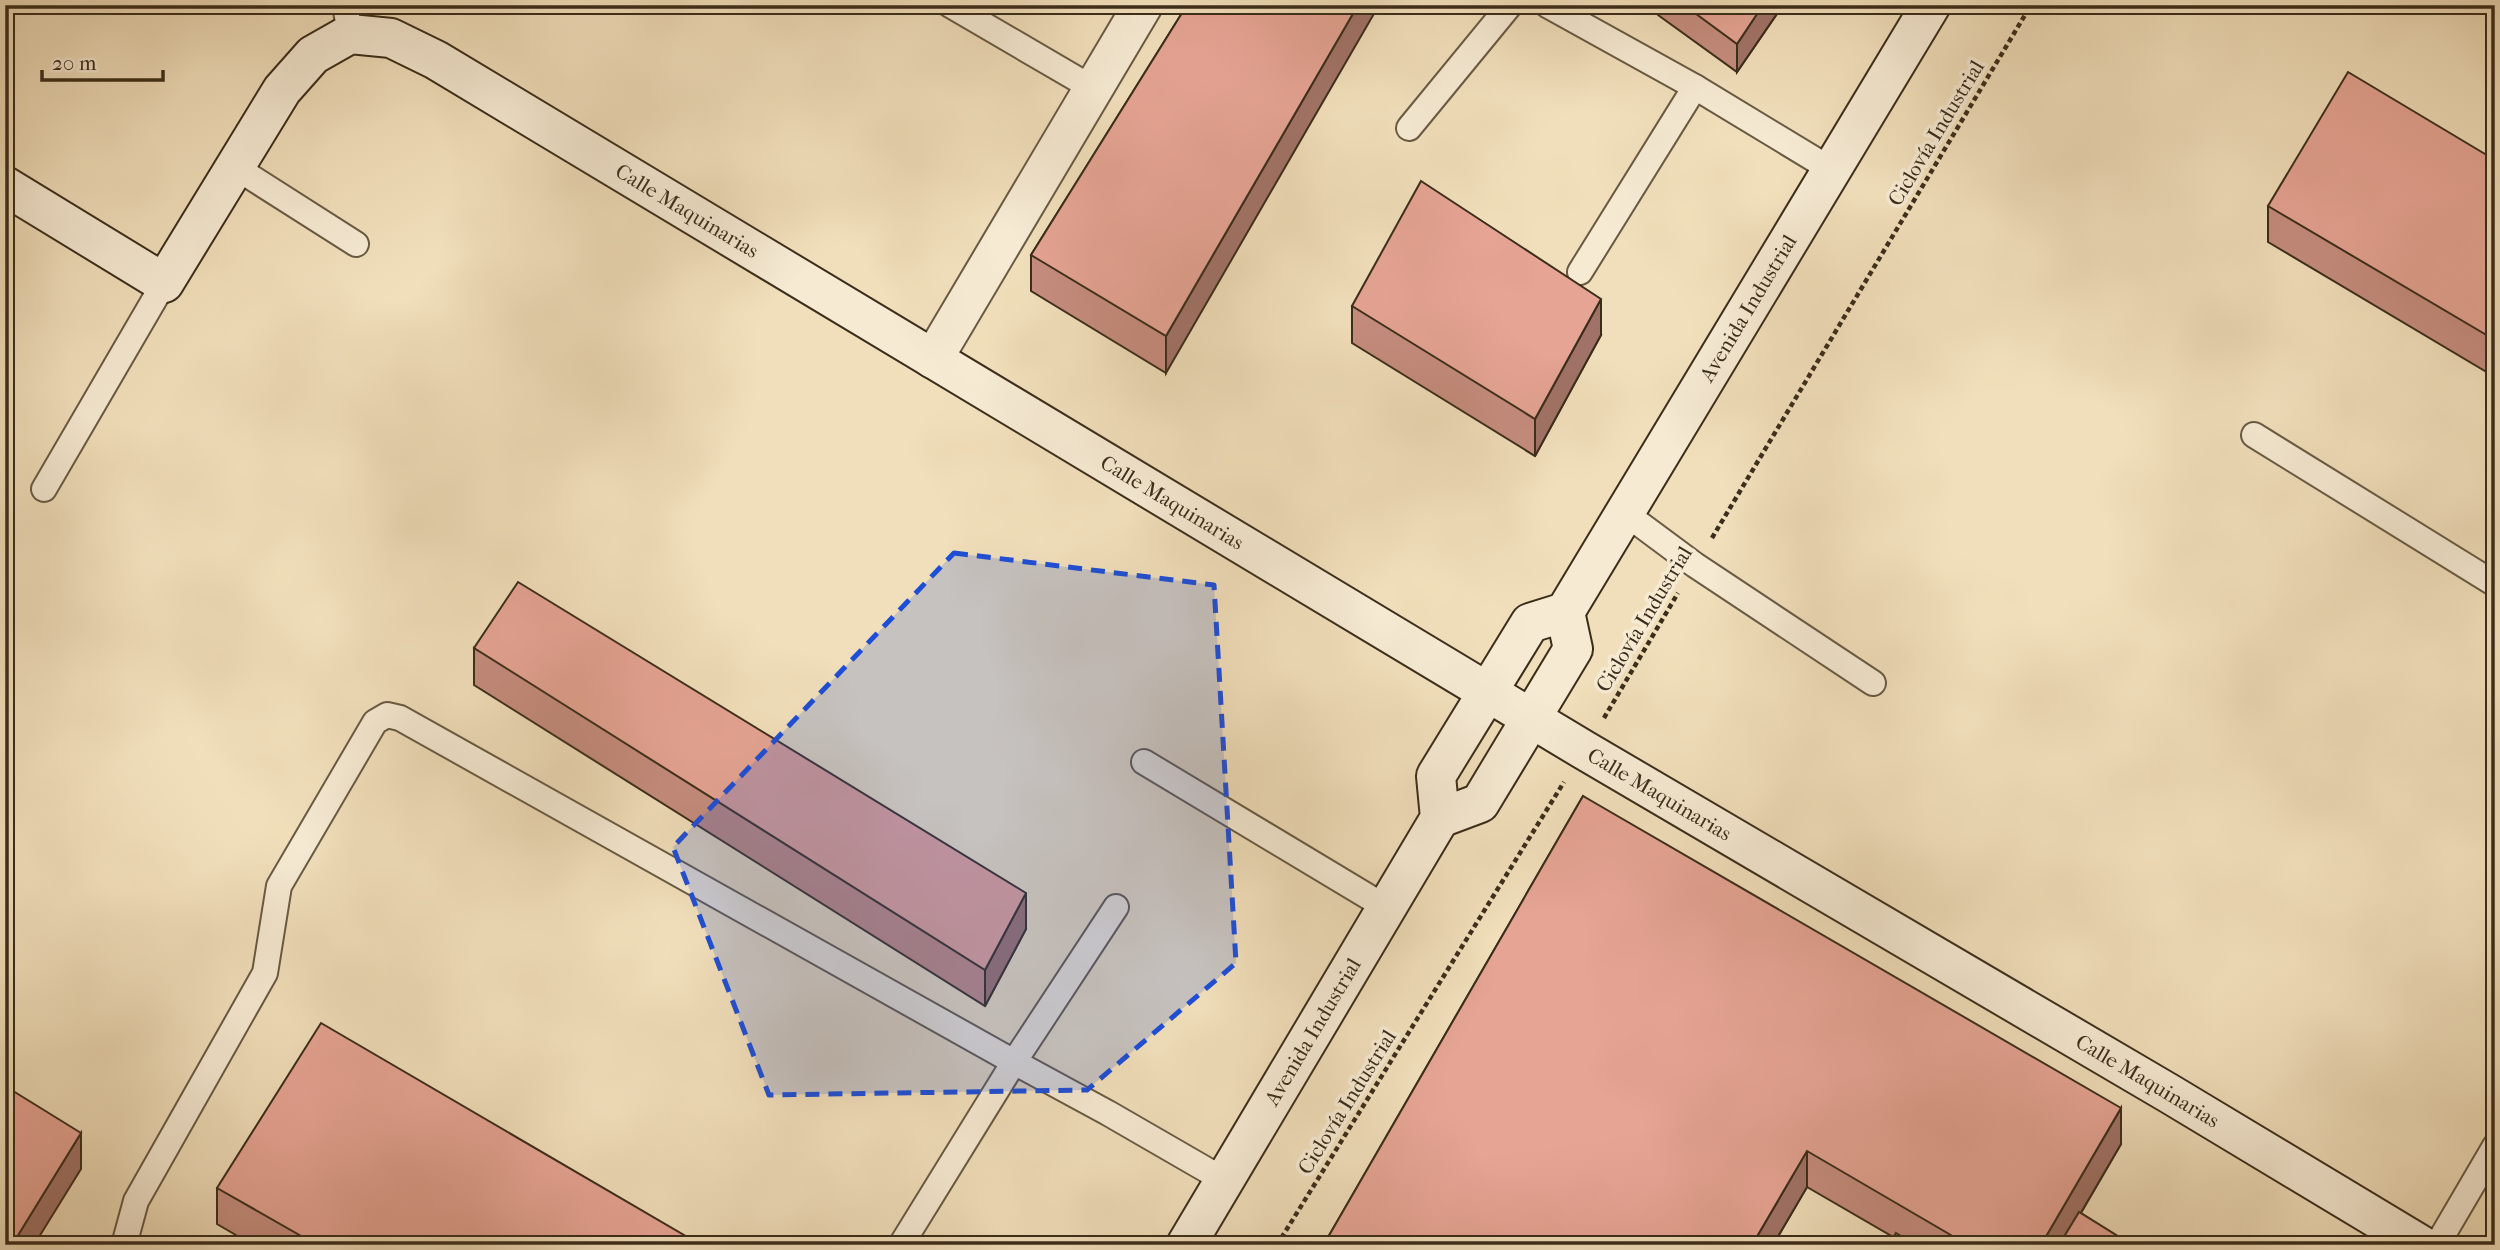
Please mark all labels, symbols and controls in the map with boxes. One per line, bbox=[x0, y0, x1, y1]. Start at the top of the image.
scale bar bbox=[42, 38, 163, 82]
text: 20 m bbox=[52, 51, 97, 75]
street label: Ciclovía Industrial bbox=[1883, 56, 1989, 210]
street label: Calle Maquinarias bbox=[611, 159, 763, 263]
street label: Avenida Industrial bbox=[1694, 230, 1802, 387]
street label: Calle Maquinarias bbox=[1096, 450, 1248, 555]
street label: Ciclovía Industrial bbox=[1591, 542, 1697, 696]
street label: Calle Maquinarias bbox=[1583, 743, 1736, 846]
street label: Avenida Industrial bbox=[1259, 954, 1366, 1111]
street label: Ciclovía Industrial bbox=[1293, 1025, 1401, 1179]
street label: Calle Maquinarias bbox=[2071, 1029, 2224, 1133]

